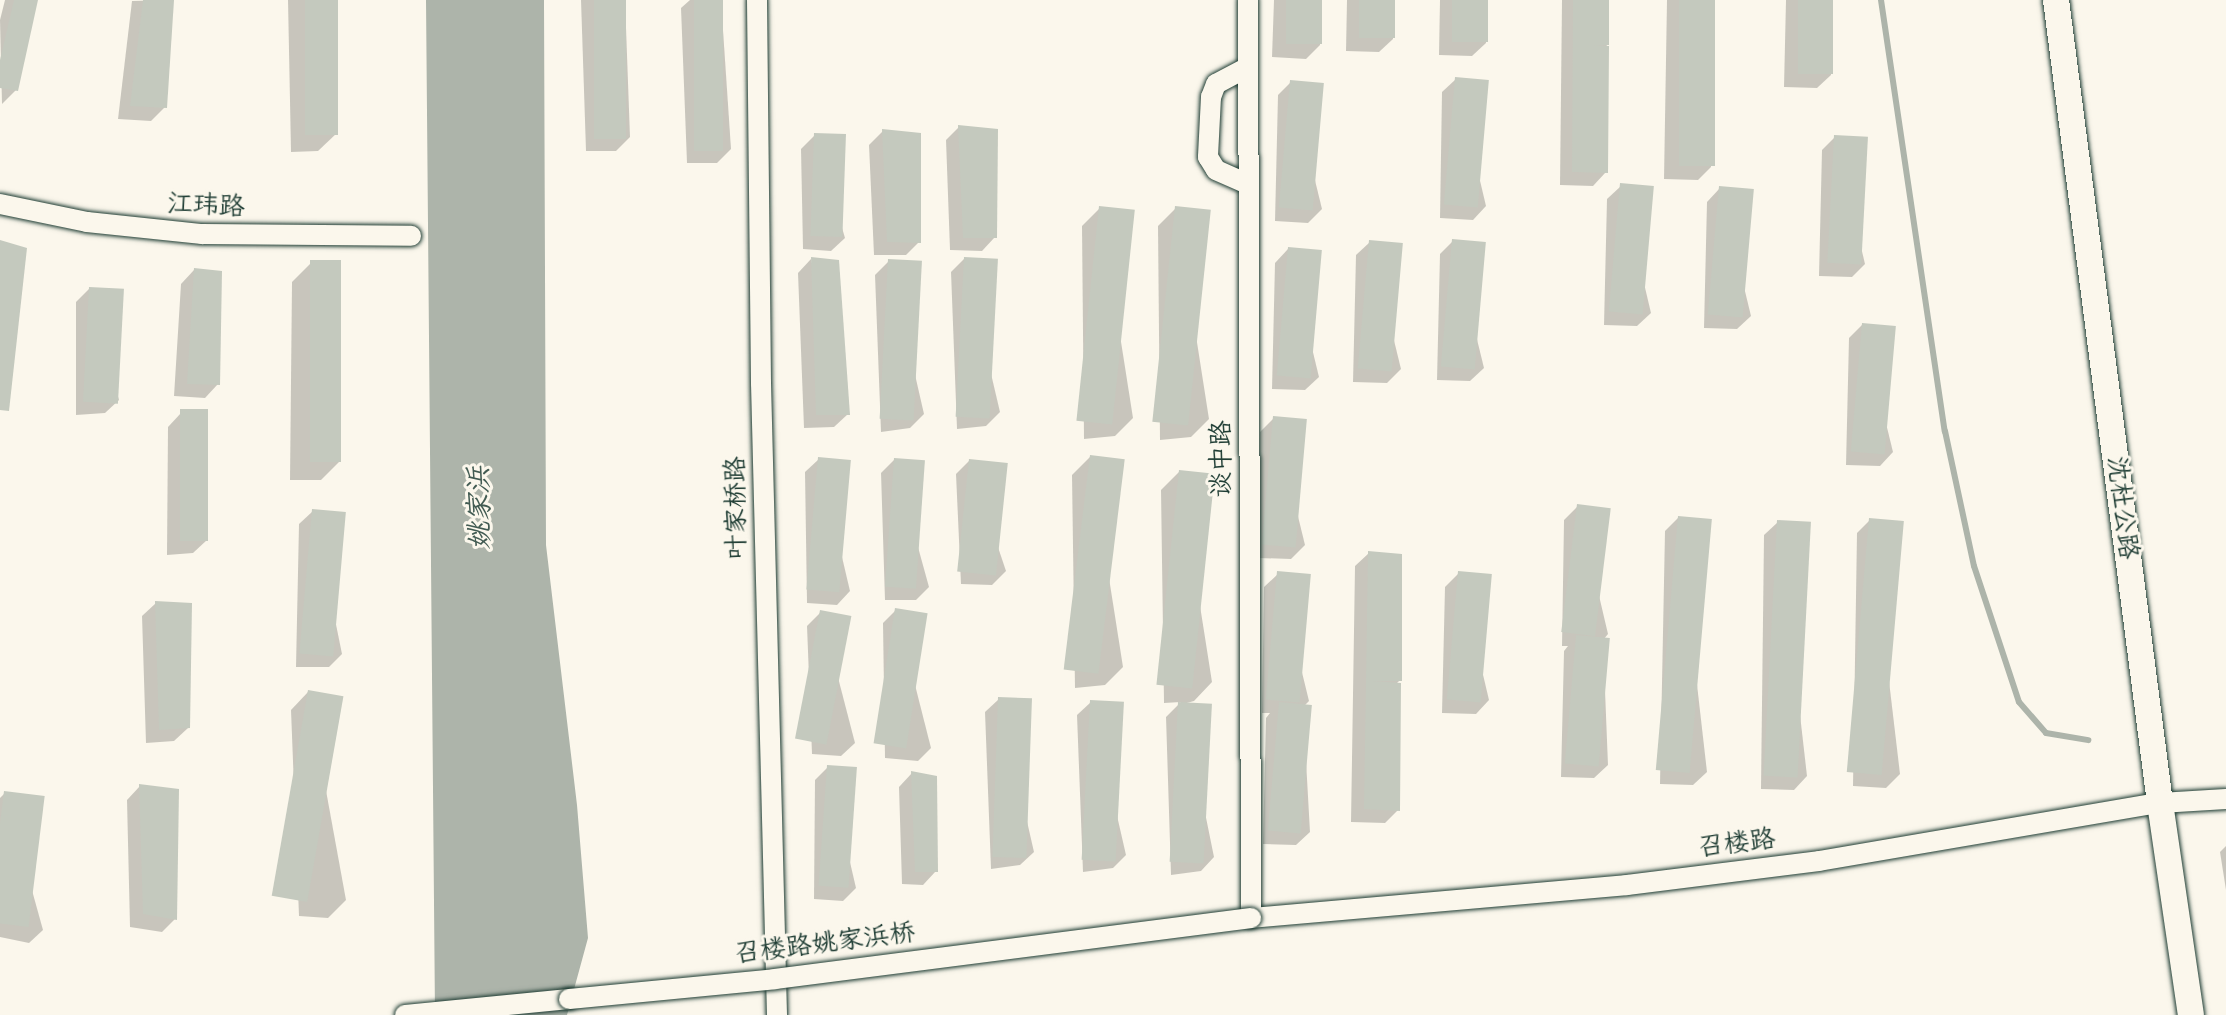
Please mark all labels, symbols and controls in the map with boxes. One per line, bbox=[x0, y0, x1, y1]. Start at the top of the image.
street label: 江玮路 bbox=[166, 189, 246, 225]
street label: 谈中路 bbox=[1207, 420, 1239, 498]
street label: 沈杜公路 bbox=[2099, 454, 2143, 562]
street label: 叶家桥路 bbox=[721, 456, 755, 560]
water label: 姚家浜 bbox=[463, 466, 499, 550]
street label: 召楼路 bbox=[1696, 825, 1778, 865]
street label: 召楼路姚家浜桥 bbox=[733, 918, 917, 972]

